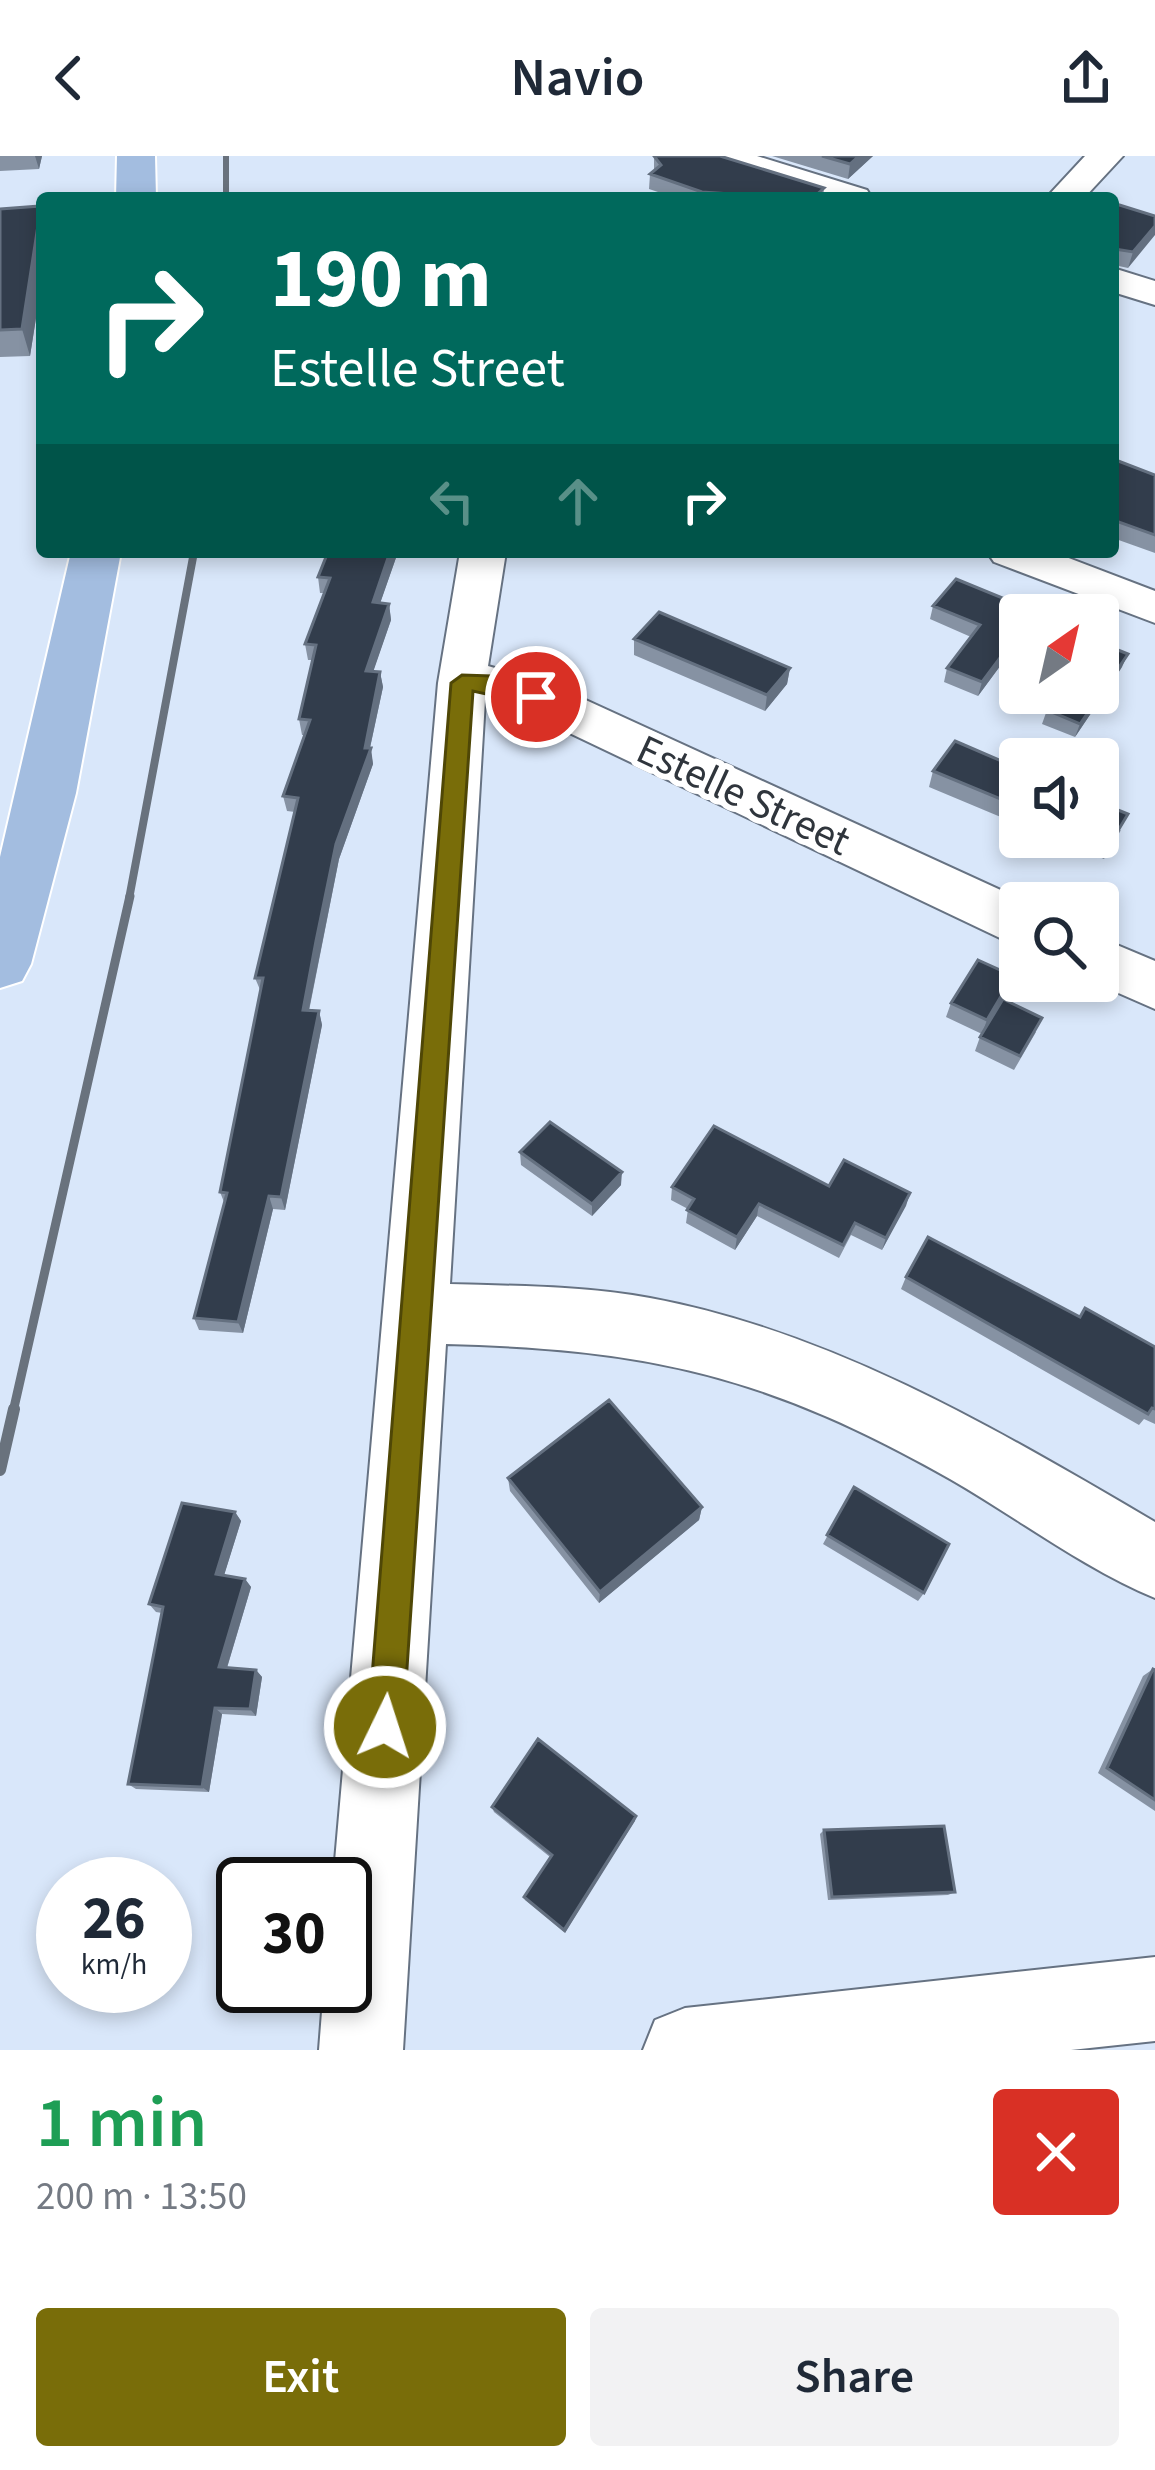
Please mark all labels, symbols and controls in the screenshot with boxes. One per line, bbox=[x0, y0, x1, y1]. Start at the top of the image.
text: Navio bbox=[511, 40, 644, 117]
icon: back bbox=[36, 45, 102, 111]
icon: share bbox=[1053, 45, 1119, 111]
text: 190 m bbox=[270, 220, 492, 340]
icon: right bbox=[72, 240, 228, 396]
text: Estelle Street bbox=[270, 331, 565, 408]
icon: left bbox=[419, 468, 485, 534]
icon: ahead bbox=[545, 468, 611, 534]
icon: right bbox=[671, 468, 737, 534]
north arrow bbox=[999, 594, 1119, 714]
map controls bbox=[999, 594, 1119, 1002]
pin bbox=[485, 646, 587, 748]
icon: arrive bbox=[503, 664, 569, 730]
street label: Estelle Street bbox=[627, 720, 860, 871]
button: sound bbox=[999, 738, 1119, 858]
button: search bbox=[999, 882, 1119, 1002]
position arrow bbox=[322, 1664, 448, 1790]
speed limit sign: 30 bbox=[216, 1857, 372, 2013]
text: 26 bbox=[82, 1877, 146, 1962]
text: km/h bbox=[81, 1943, 147, 1986]
text: 1 min bbox=[36, 2072, 207, 2175]
button: close bbox=[993, 2089, 1119, 2215]
text: 200 m · 13:50 bbox=[36, 2169, 247, 2225]
button: Exit bbox=[36, 2308, 566, 2446]
button: Share bbox=[590, 2308, 1119, 2446]

